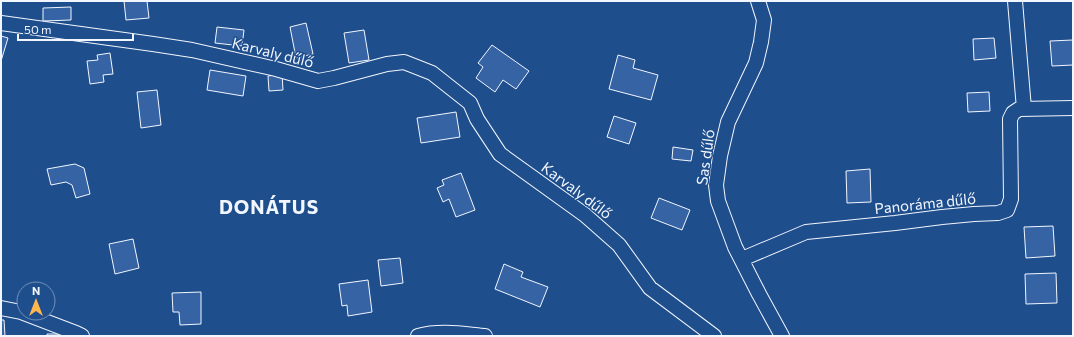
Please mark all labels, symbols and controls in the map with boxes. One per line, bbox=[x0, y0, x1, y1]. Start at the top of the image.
scale bar bbox=[18, 16, 133, 42]
text: 50 m bbox=[24, 22, 52, 36]
street label: Karvaly dűlő bbox=[230, 33, 316, 71]
street label: Sas dűlő bbox=[692, 128, 718, 186]
street label: Karvaly dűlő bbox=[538, 158, 616, 222]
street label: Panoráma dűlő bbox=[873, 189, 977, 217]
district label: DONÁTUS bbox=[219, 195, 319, 218]
north arrow bbox=[16, 281, 56, 321]
text: N bbox=[32, 284, 40, 297]

